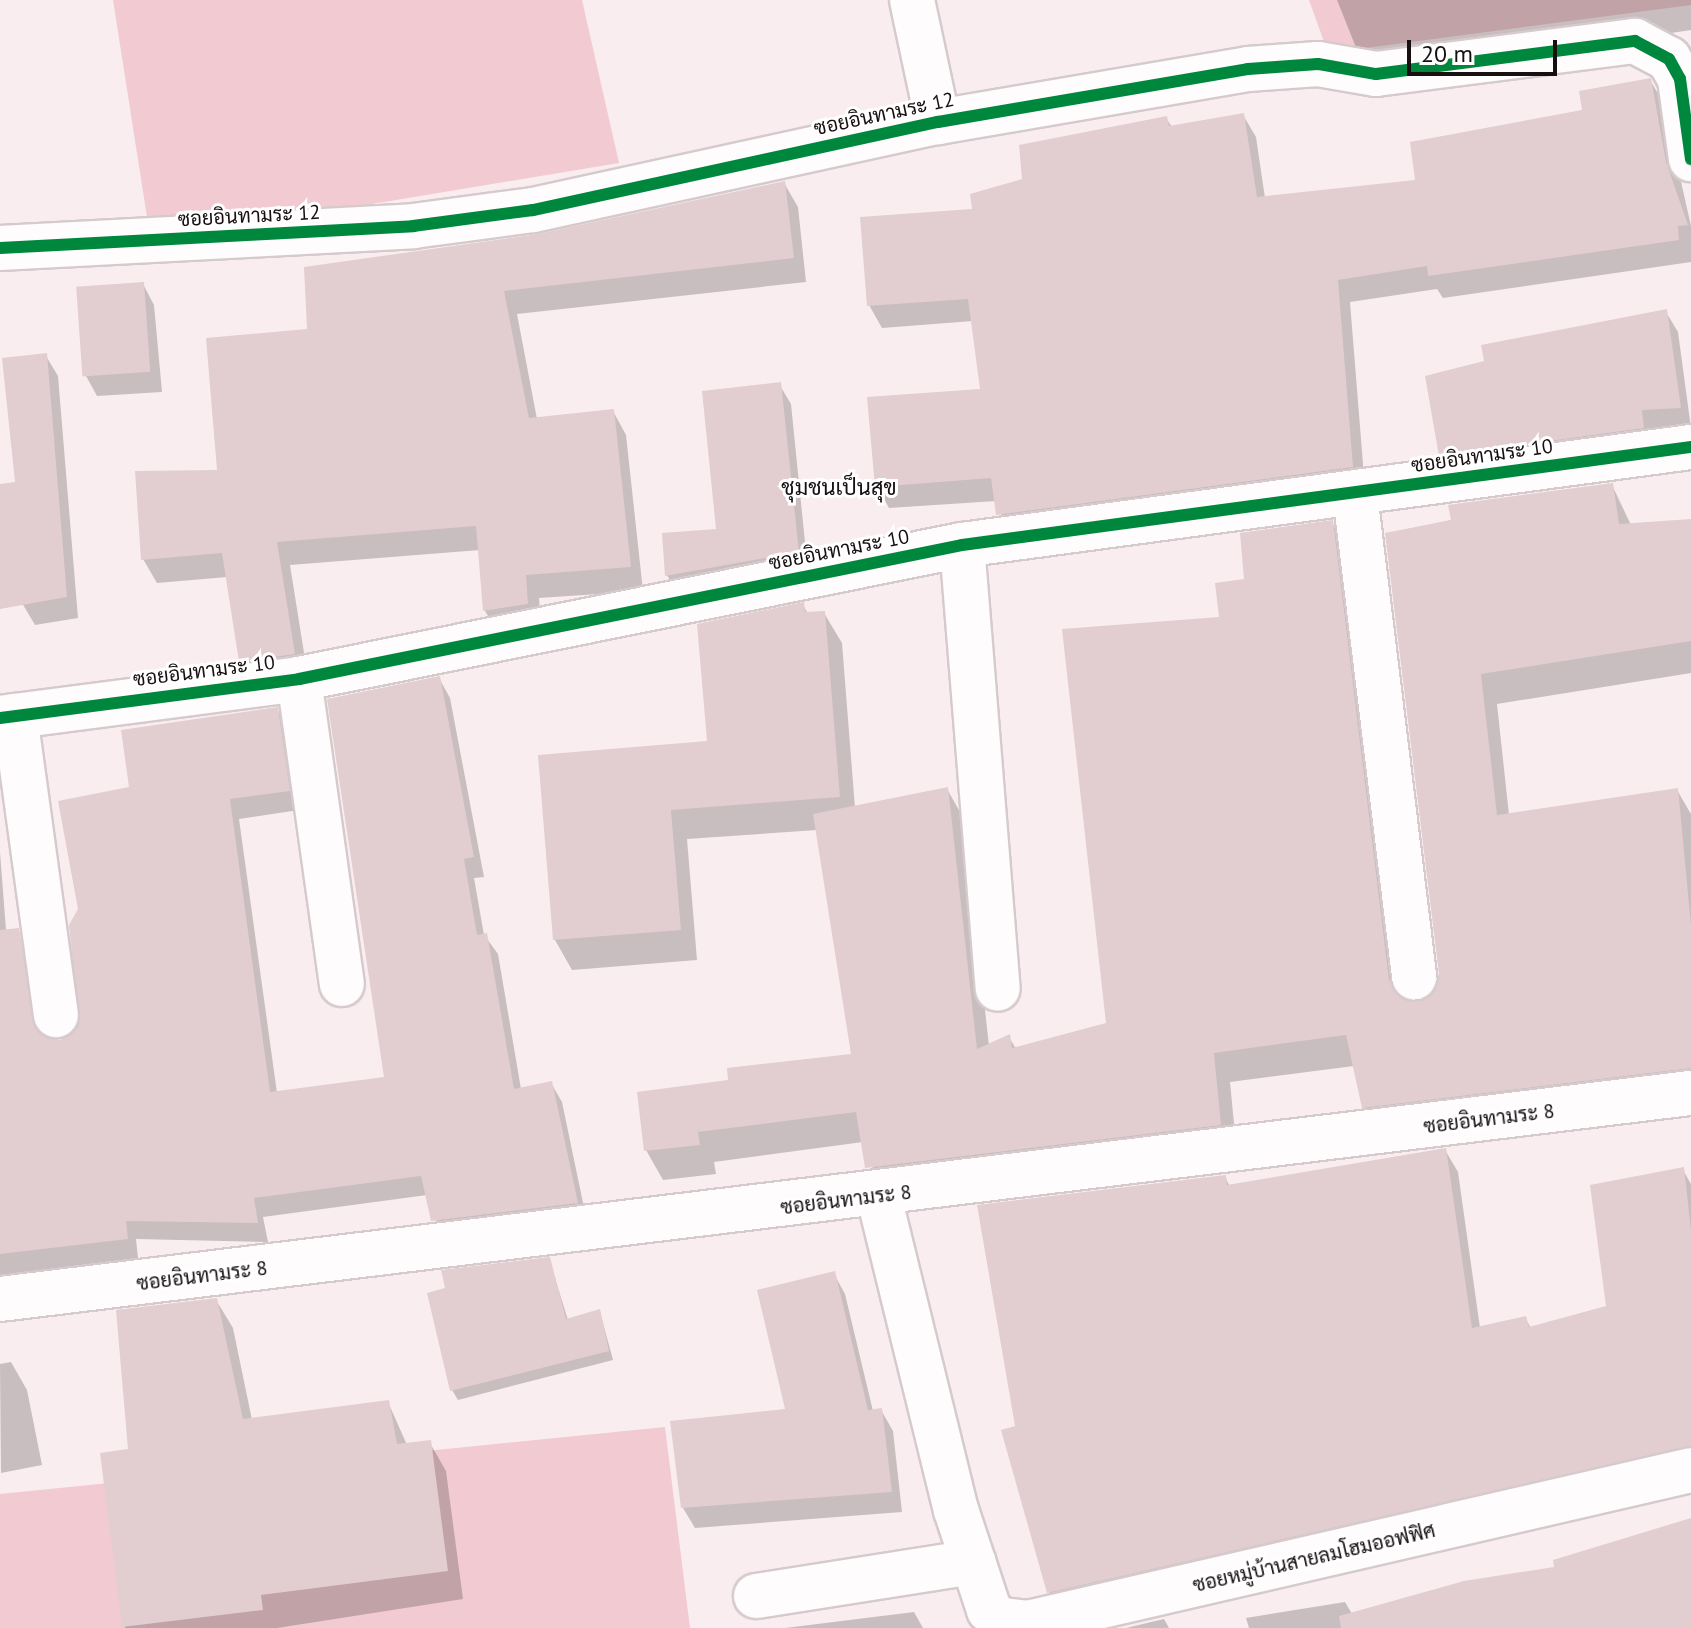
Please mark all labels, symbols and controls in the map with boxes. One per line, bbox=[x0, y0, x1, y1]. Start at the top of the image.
scale bar bbox=[1411, 24, 1561, 74]
text: 20 m bbox=[1421, 38, 1473, 69]
street label: ซอยอินทามระ 12 bbox=[812, 87, 956, 141]
street label: ซอยอินทามระ 12 bbox=[177, 200, 321, 232]
street label: ซอยอินทามระ 10 bbox=[1410, 434, 1554, 478]
district label: ชุมชนเป็นสุข bbox=[781, 475, 897, 501]
street label: ซอยอินทามระ 10 bbox=[767, 525, 911, 575]
street label: ซอยอินทามระ 10 bbox=[132, 650, 276, 692]
street label: ซอยอินทามระ 8 bbox=[1422, 1099, 1556, 1139]
street label: ซอยอินทามระ 8 bbox=[779, 1180, 913, 1220]
street label: ซอยอินทามระ 8 bbox=[135, 1256, 269, 1296]
street label: ซอยหมู่บ้านสายลมโฮมออฟฟิศ bbox=[1191, 1518, 1437, 1598]

